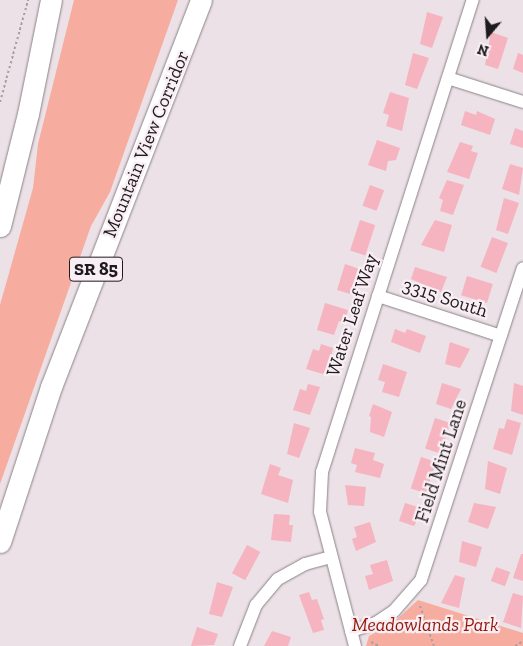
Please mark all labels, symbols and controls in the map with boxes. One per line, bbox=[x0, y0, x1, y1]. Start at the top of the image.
north arrow bbox=[463, 10, 513, 60]
text: N bbox=[476, 40, 491, 59]
street label: Mountain View Corridor bbox=[98, 47, 194, 241]
street label: Water Leaf Way bbox=[321, 250, 383, 380]
road number: SR 85 bbox=[68, 253, 124, 284]
street label: 3315 South bbox=[400, 274, 490, 322]
street label: Field Mint Lane bbox=[410, 396, 472, 526]
park label: Meadowlands Park bbox=[352, 614, 498, 636]

